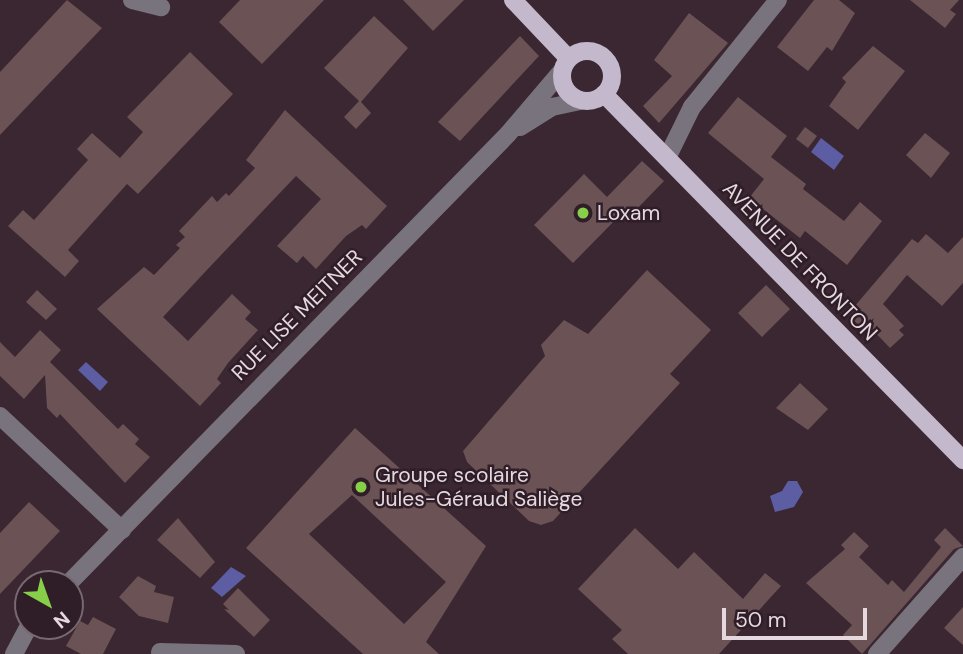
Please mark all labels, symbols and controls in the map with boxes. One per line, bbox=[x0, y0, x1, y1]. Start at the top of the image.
street label: AVENUE DE FRONTON bbox=[717, 176, 883, 346]
place label: Loxam bbox=[597, 200, 660, 226]
marker: Loxam bbox=[575, 205, 591, 221]
street label: RUE LISE MEITNER bbox=[226, 244, 368, 386]
place label: Groupe scolaire Jules-Géraud Saliège bbox=[375, 462, 582, 512]
marker: Groupe scolaire Jules-Géraud Saliège bbox=[353, 479, 369, 495]
north arrow bbox=[14, 570, 84, 640]
scale bar bbox=[725, 594, 870, 638]
text: N bbox=[48, 606, 75, 634]
text: 50 m bbox=[735, 606, 786, 634]

